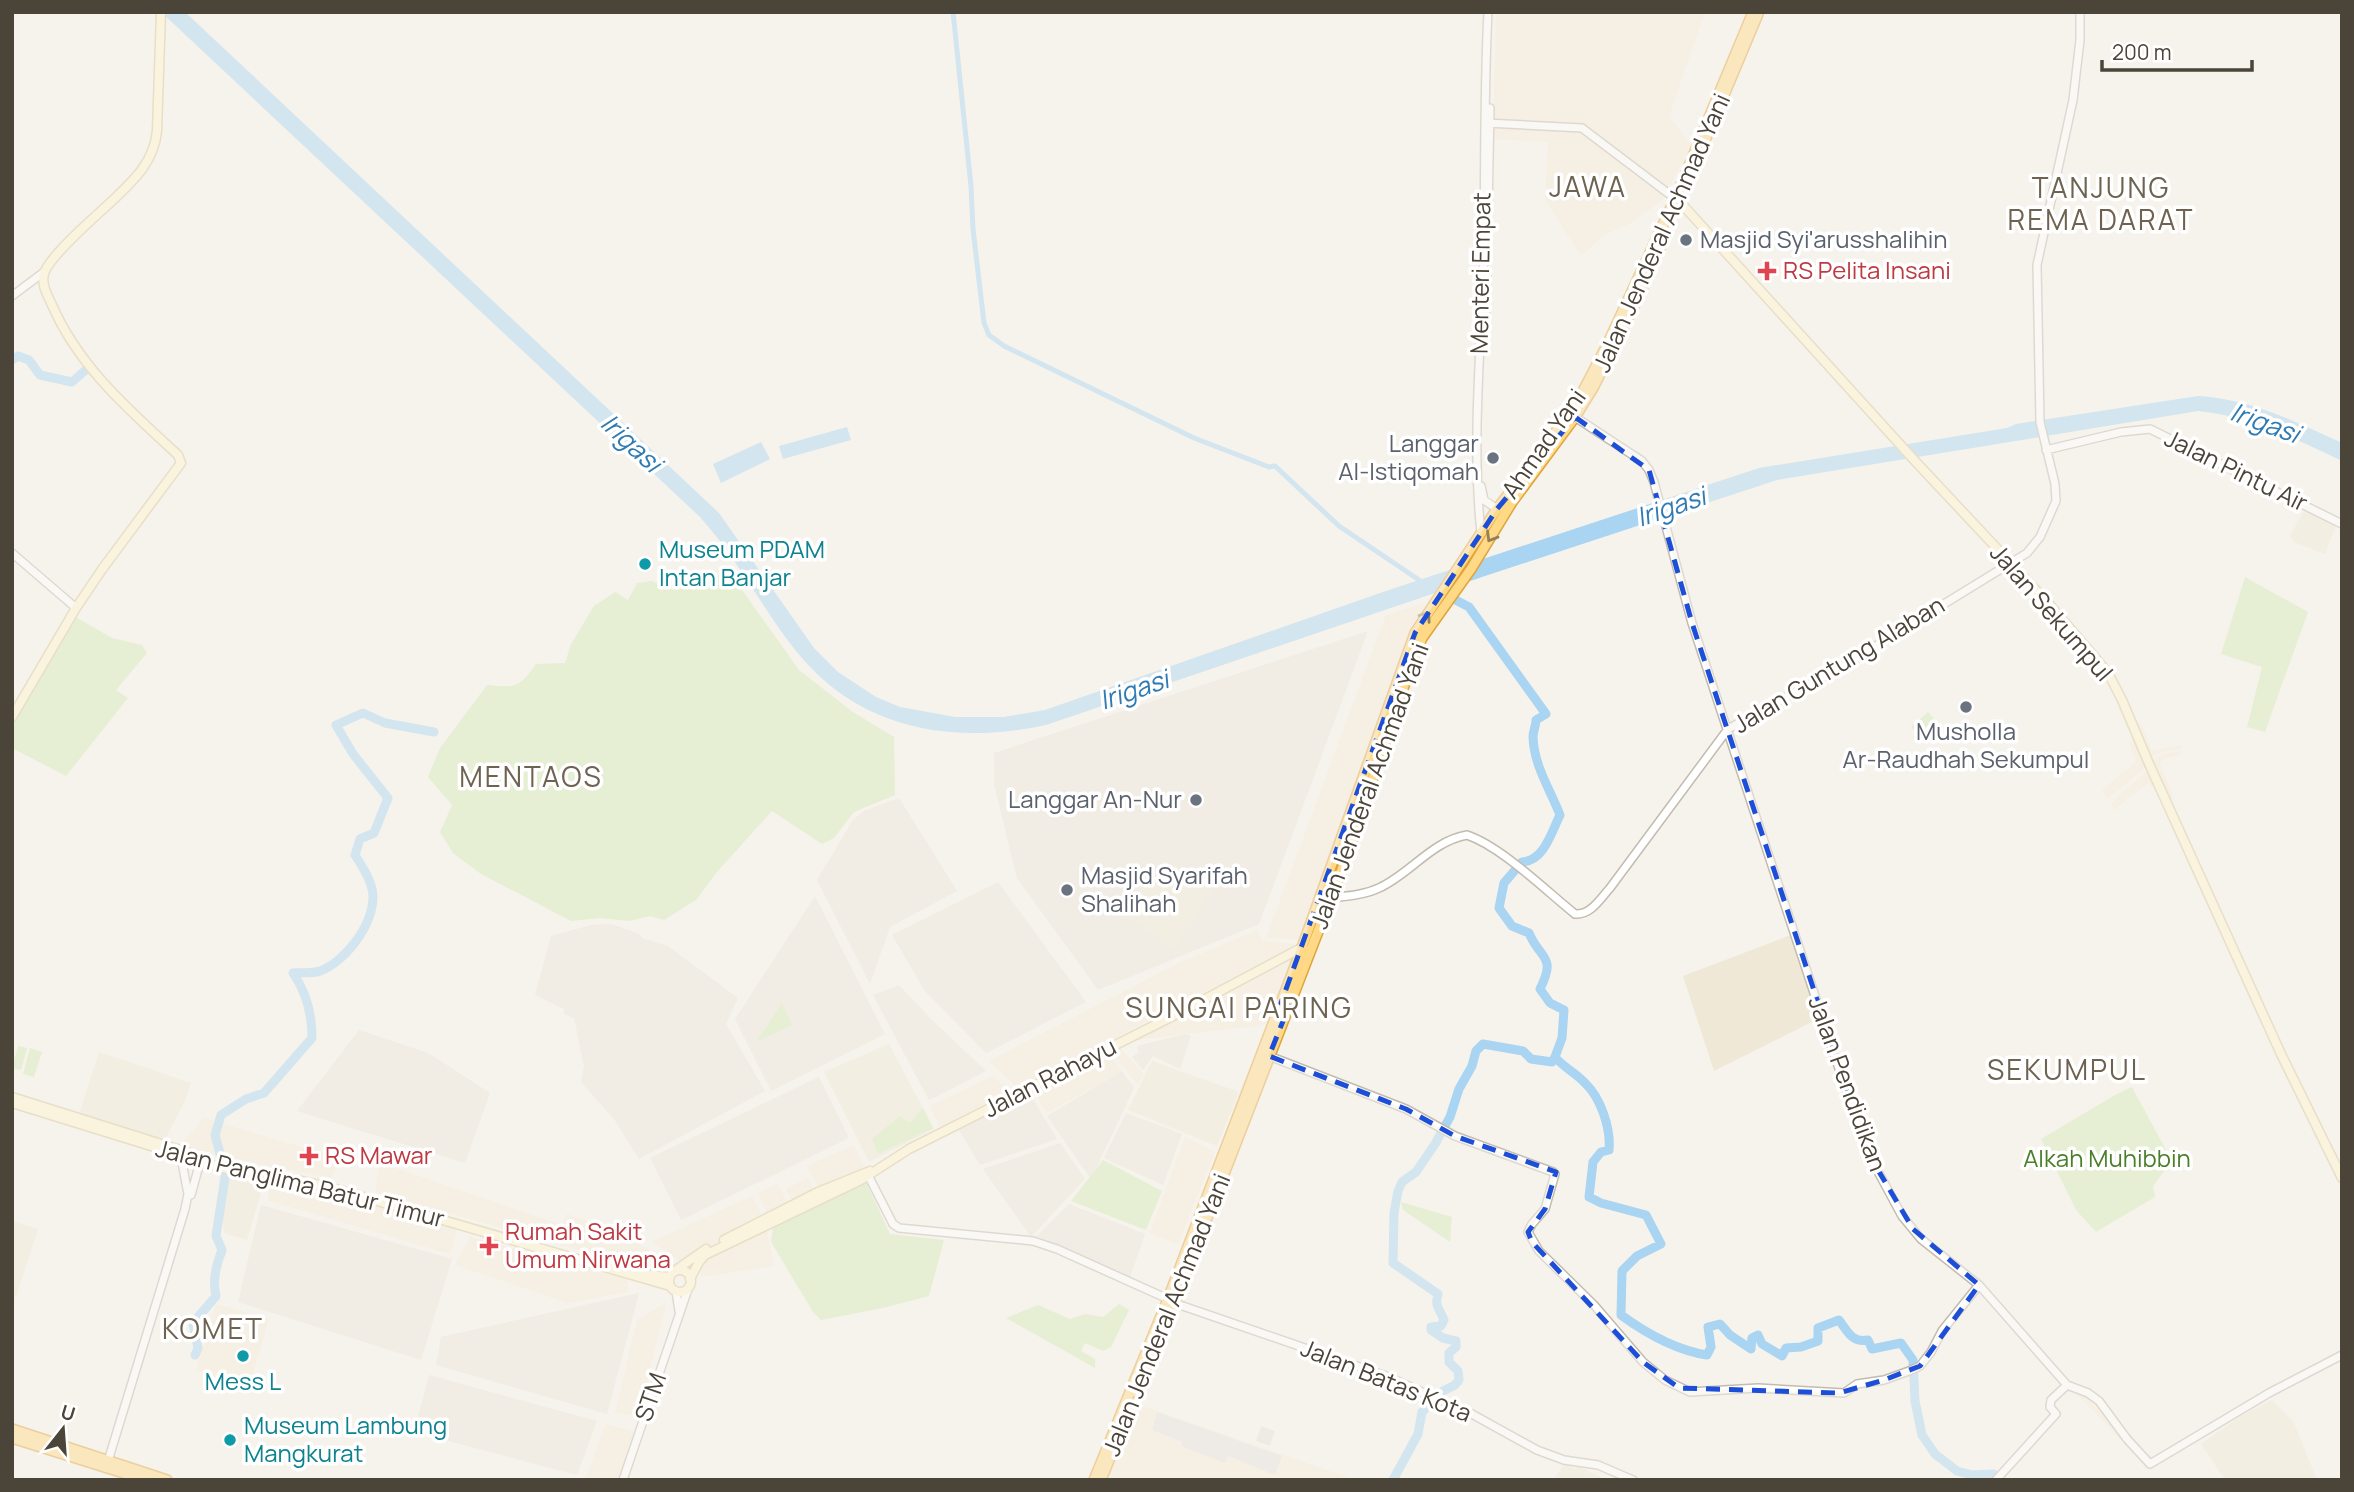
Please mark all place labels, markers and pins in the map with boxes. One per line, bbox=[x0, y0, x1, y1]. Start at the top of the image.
place label: Masjid Syi'arusshalihin bbox=[1700, 222, 1948, 255]
marker: Masjid Syi'arusshalihin bbox=[1678, 232, 1694, 248]
place label: RS Pelita Insani bbox=[1783, 253, 1951, 286]
marker: RS Pelita Insani bbox=[1757, 261, 1777, 281]
place label: Langgar Al-Istiqomah bbox=[1338, 426, 1479, 487]
marker: Langgar Al-Istiqomah bbox=[1485, 450, 1501, 466]
place label: Museum PDAM Intan Banjar bbox=[659, 532, 825, 593]
marker: Museum PDAM Intan Banjar bbox=[637, 556, 653, 572]
marker: Musholla Ar-Raudhah Sekumpul bbox=[1958, 699, 1974, 715]
place label: Musholla Ar-Raudhah Sekumpul bbox=[1843, 714, 2089, 775]
place label: Langgar An-Nur bbox=[1008, 782, 1182, 815]
marker: Langgar An-Nur bbox=[1188, 792, 1204, 808]
place label: Masjid Syarifah Shalihah bbox=[1081, 858, 1248, 919]
marker: Masjid Syarifah Shalihah bbox=[1059, 882, 1075, 898]
place label: RS Mawar bbox=[325, 1138, 433, 1171]
marker: RS Mawar bbox=[299, 1146, 319, 1166]
place label: Rumah Sakit Umum Nirwana bbox=[505, 1214, 671, 1275]
marker: Rumah Sakit Umum Nirwana bbox=[479, 1236, 499, 1256]
marker: Mess L bbox=[235, 1348, 251, 1364]
place label: Mess L bbox=[205, 1364, 281, 1397]
place label: Museum Lambung Mangkurat bbox=[244, 1408, 447, 1469]
marker: Museum Lambung Mangkurat bbox=[222, 1432, 238, 1448]

